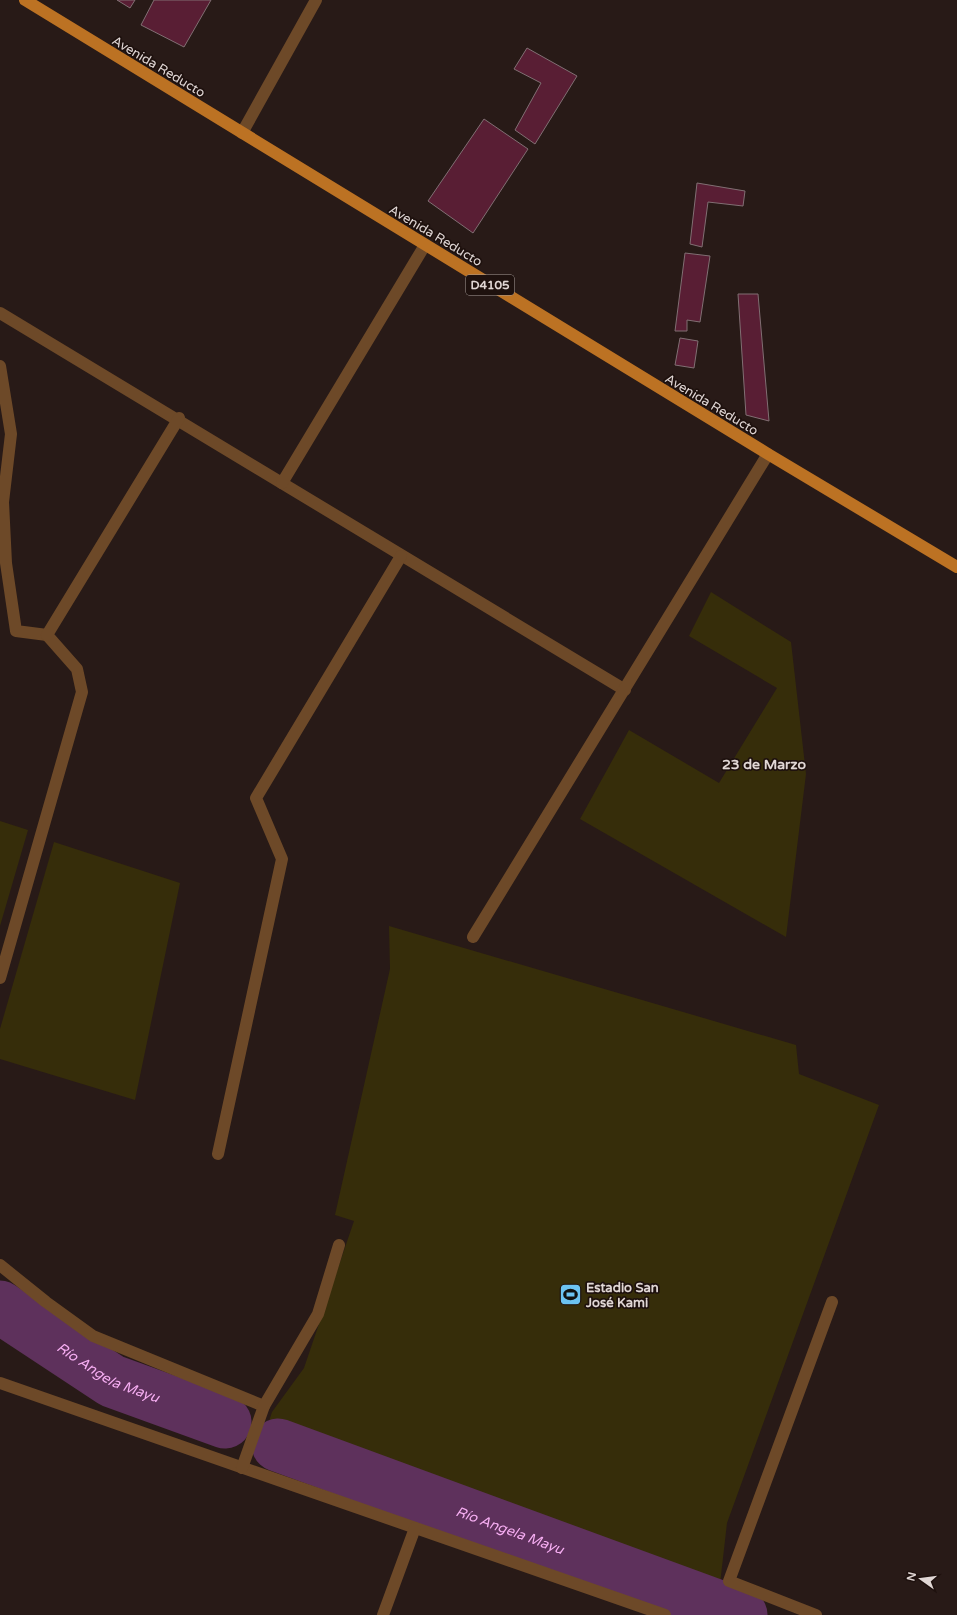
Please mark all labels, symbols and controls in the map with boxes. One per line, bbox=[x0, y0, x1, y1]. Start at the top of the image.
street label: Avenida Reducto bbox=[109, 33, 208, 101]
street label: Avenida Reducto bbox=[386, 202, 485, 270]
road number: D4105 bbox=[466, 275, 514, 295]
street label: Avenida Reducto bbox=[662, 371, 761, 439]
district label: 23 de Marzo bbox=[722, 756, 806, 773]
place label: Estadio San José Kami bbox=[585, 1280, 659, 1311]
sports icon: Estadio San José Kami bbox=[557, 1281, 583, 1307]
water label: Río Angela Mayu bbox=[54, 1339, 163, 1407]
water label: Río Angela Mayu bbox=[453, 1503, 567, 1559]
north arrow bbox=[901, 1559, 941, 1599]
text: N bbox=[904, 1571, 919, 1583]

